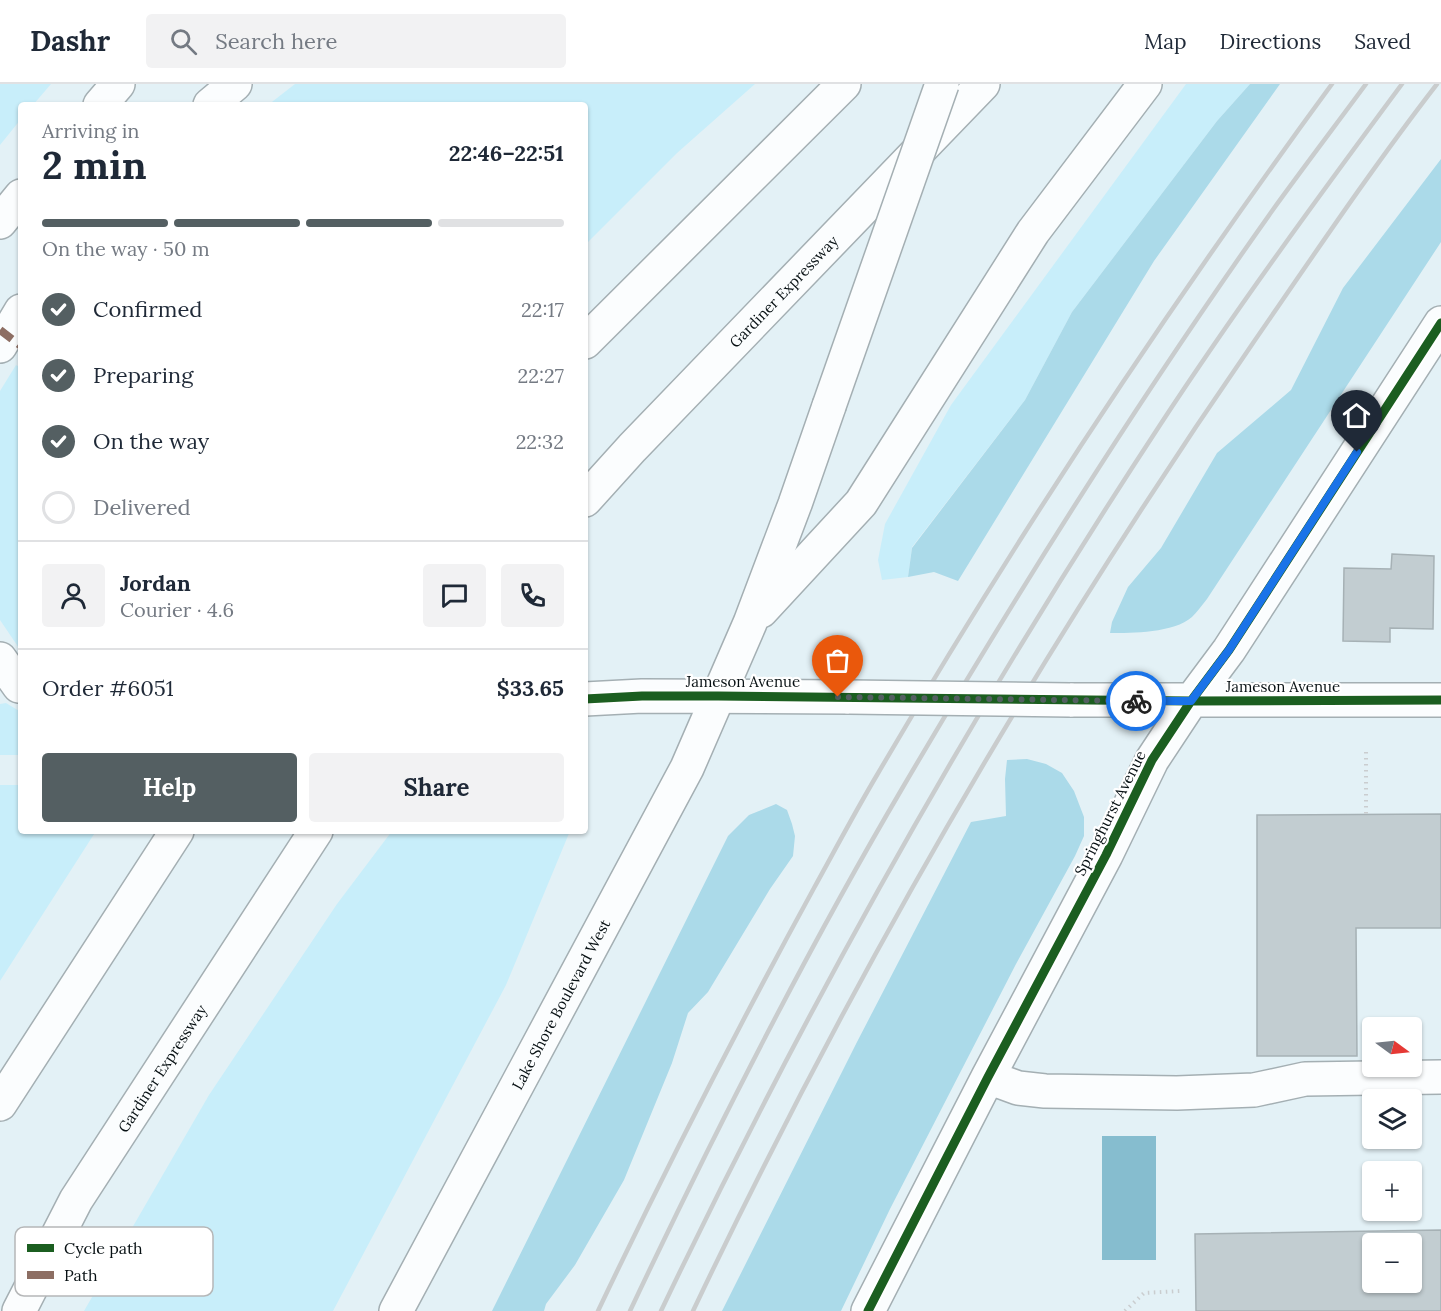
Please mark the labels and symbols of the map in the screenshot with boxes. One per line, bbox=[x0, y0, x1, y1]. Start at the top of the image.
street label: Gardiner Expressway bbox=[725, 231, 842, 351]
pin bbox=[1331, 390, 1382, 452]
pin bbox=[812, 635, 863, 697]
courier bbox=[1106, 671, 1166, 731]
street label: Jameson Avenue bbox=[685, 672, 800, 691]
street label: Jameson Avenue bbox=[1225, 677, 1340, 696]
street label: Springhurst Avenue bbox=[1070, 747, 1150, 879]
street label: Lake Shore Boulevard West bbox=[507, 916, 614, 1093]
street label: Gardiner Expressway bbox=[113, 1001, 210, 1136]
north arrow bbox=[1362, 1017, 1422, 1077]
legend bbox=[15, 1227, 213, 1296]
text: Cycle path bbox=[64, 1238, 143, 1258]
text: Path bbox=[64, 1265, 98, 1285]

